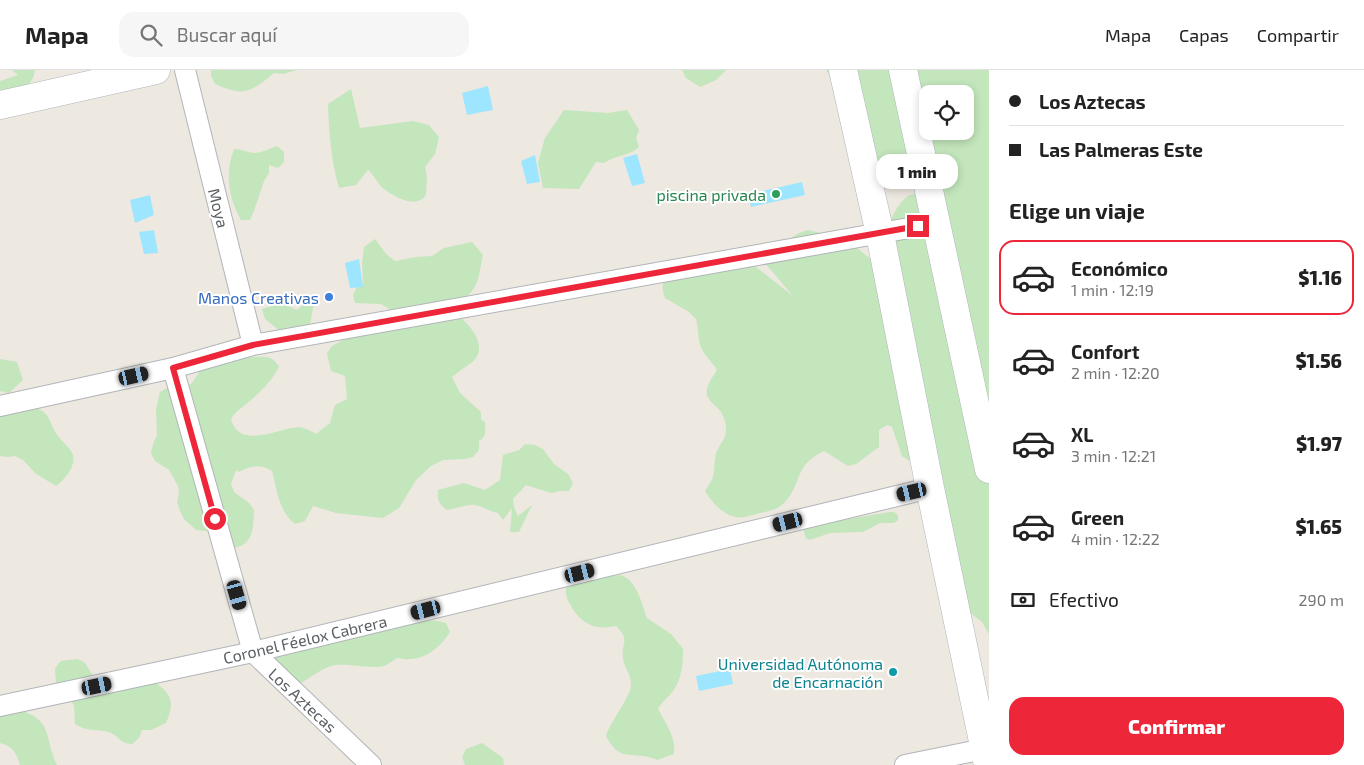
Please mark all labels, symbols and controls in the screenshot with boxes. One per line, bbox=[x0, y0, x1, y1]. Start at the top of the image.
search box bbox=[119, 12, 469, 57]
text: Mapa bbox=[25, 20, 89, 49]
icon: search bbox=[137, 21, 165, 49]
text: Buscar aquí bbox=[177, 23, 277, 46]
text: Mapa bbox=[1105, 24, 1151, 46]
text: Capas bbox=[1179, 24, 1229, 46]
text: Compartir bbox=[1257, 24, 1339, 46]
map controls bbox=[919, 85, 974, 140]
button: locate bbox=[919, 85, 974, 140]
text: Los Aztecas bbox=[1039, 90, 1146, 113]
text: Las Palmeras Este bbox=[1039, 138, 1203, 161]
callout: 1 min bbox=[877, 154, 959, 188]
text: 1 min bbox=[897, 162, 937, 181]
place label: piscina privada bbox=[656, 185, 766, 204]
street label: Moya bbox=[205, 186, 233, 230]
marker: piscina privada bbox=[770, 188, 782, 200]
text: Elige un viaje bbox=[1009, 197, 1145, 223]
route end bbox=[907, 215, 929, 237]
icon: car bbox=[1011, 255, 1056, 300]
text: Económico bbox=[1071, 257, 1168, 280]
text: $1.16 bbox=[1298, 266, 1342, 289]
text: 1 min · 12:19 bbox=[1071, 280, 1154, 299]
place label: Manos Creativas bbox=[198, 288, 319, 307]
marker: Manos Creativas bbox=[323, 291, 335, 303]
icon: car bbox=[1011, 338, 1056, 383]
text: Confort bbox=[1071, 340, 1139, 363]
text: $1.56 bbox=[1295, 349, 1342, 372]
text: 2 min · 12:20 bbox=[1071, 363, 1160, 382]
car bbox=[117, 365, 150, 387]
icon: car bbox=[1011, 421, 1056, 466]
text: XL bbox=[1071, 423, 1093, 446]
text: $1.97 bbox=[1296, 432, 1342, 455]
text: 3 min · 12:21 bbox=[1071, 446, 1156, 465]
car bbox=[895, 481, 928, 503]
icon: car bbox=[1011, 504, 1056, 549]
text: Green bbox=[1071, 506, 1124, 529]
route start bbox=[204, 508, 226, 530]
car bbox=[771, 511, 804, 533]
text: $1.65 bbox=[1295, 515, 1342, 538]
text: 4 min · 12:22 bbox=[1071, 529, 1160, 548]
car bbox=[563, 562, 596, 584]
car bbox=[225, 579, 248, 611]
icon: cash bbox=[1009, 586, 1037, 614]
text: Efectivo bbox=[1049, 588, 1119, 611]
text: 290 m bbox=[1299, 590, 1344, 609]
car bbox=[409, 599, 442, 621]
street label: Coronel Féelox Cabrera bbox=[221, 611, 389, 667]
place label: Universidad Autónoma de Encarnación bbox=[718, 654, 883, 691]
street label: Los Aztecas bbox=[265, 664, 341, 736]
marker: Universidad Autónoma de Encarnación bbox=[887, 666, 899, 678]
car bbox=[80, 676, 113, 696]
button: Confirmar bbox=[1009, 697, 1344, 755]

